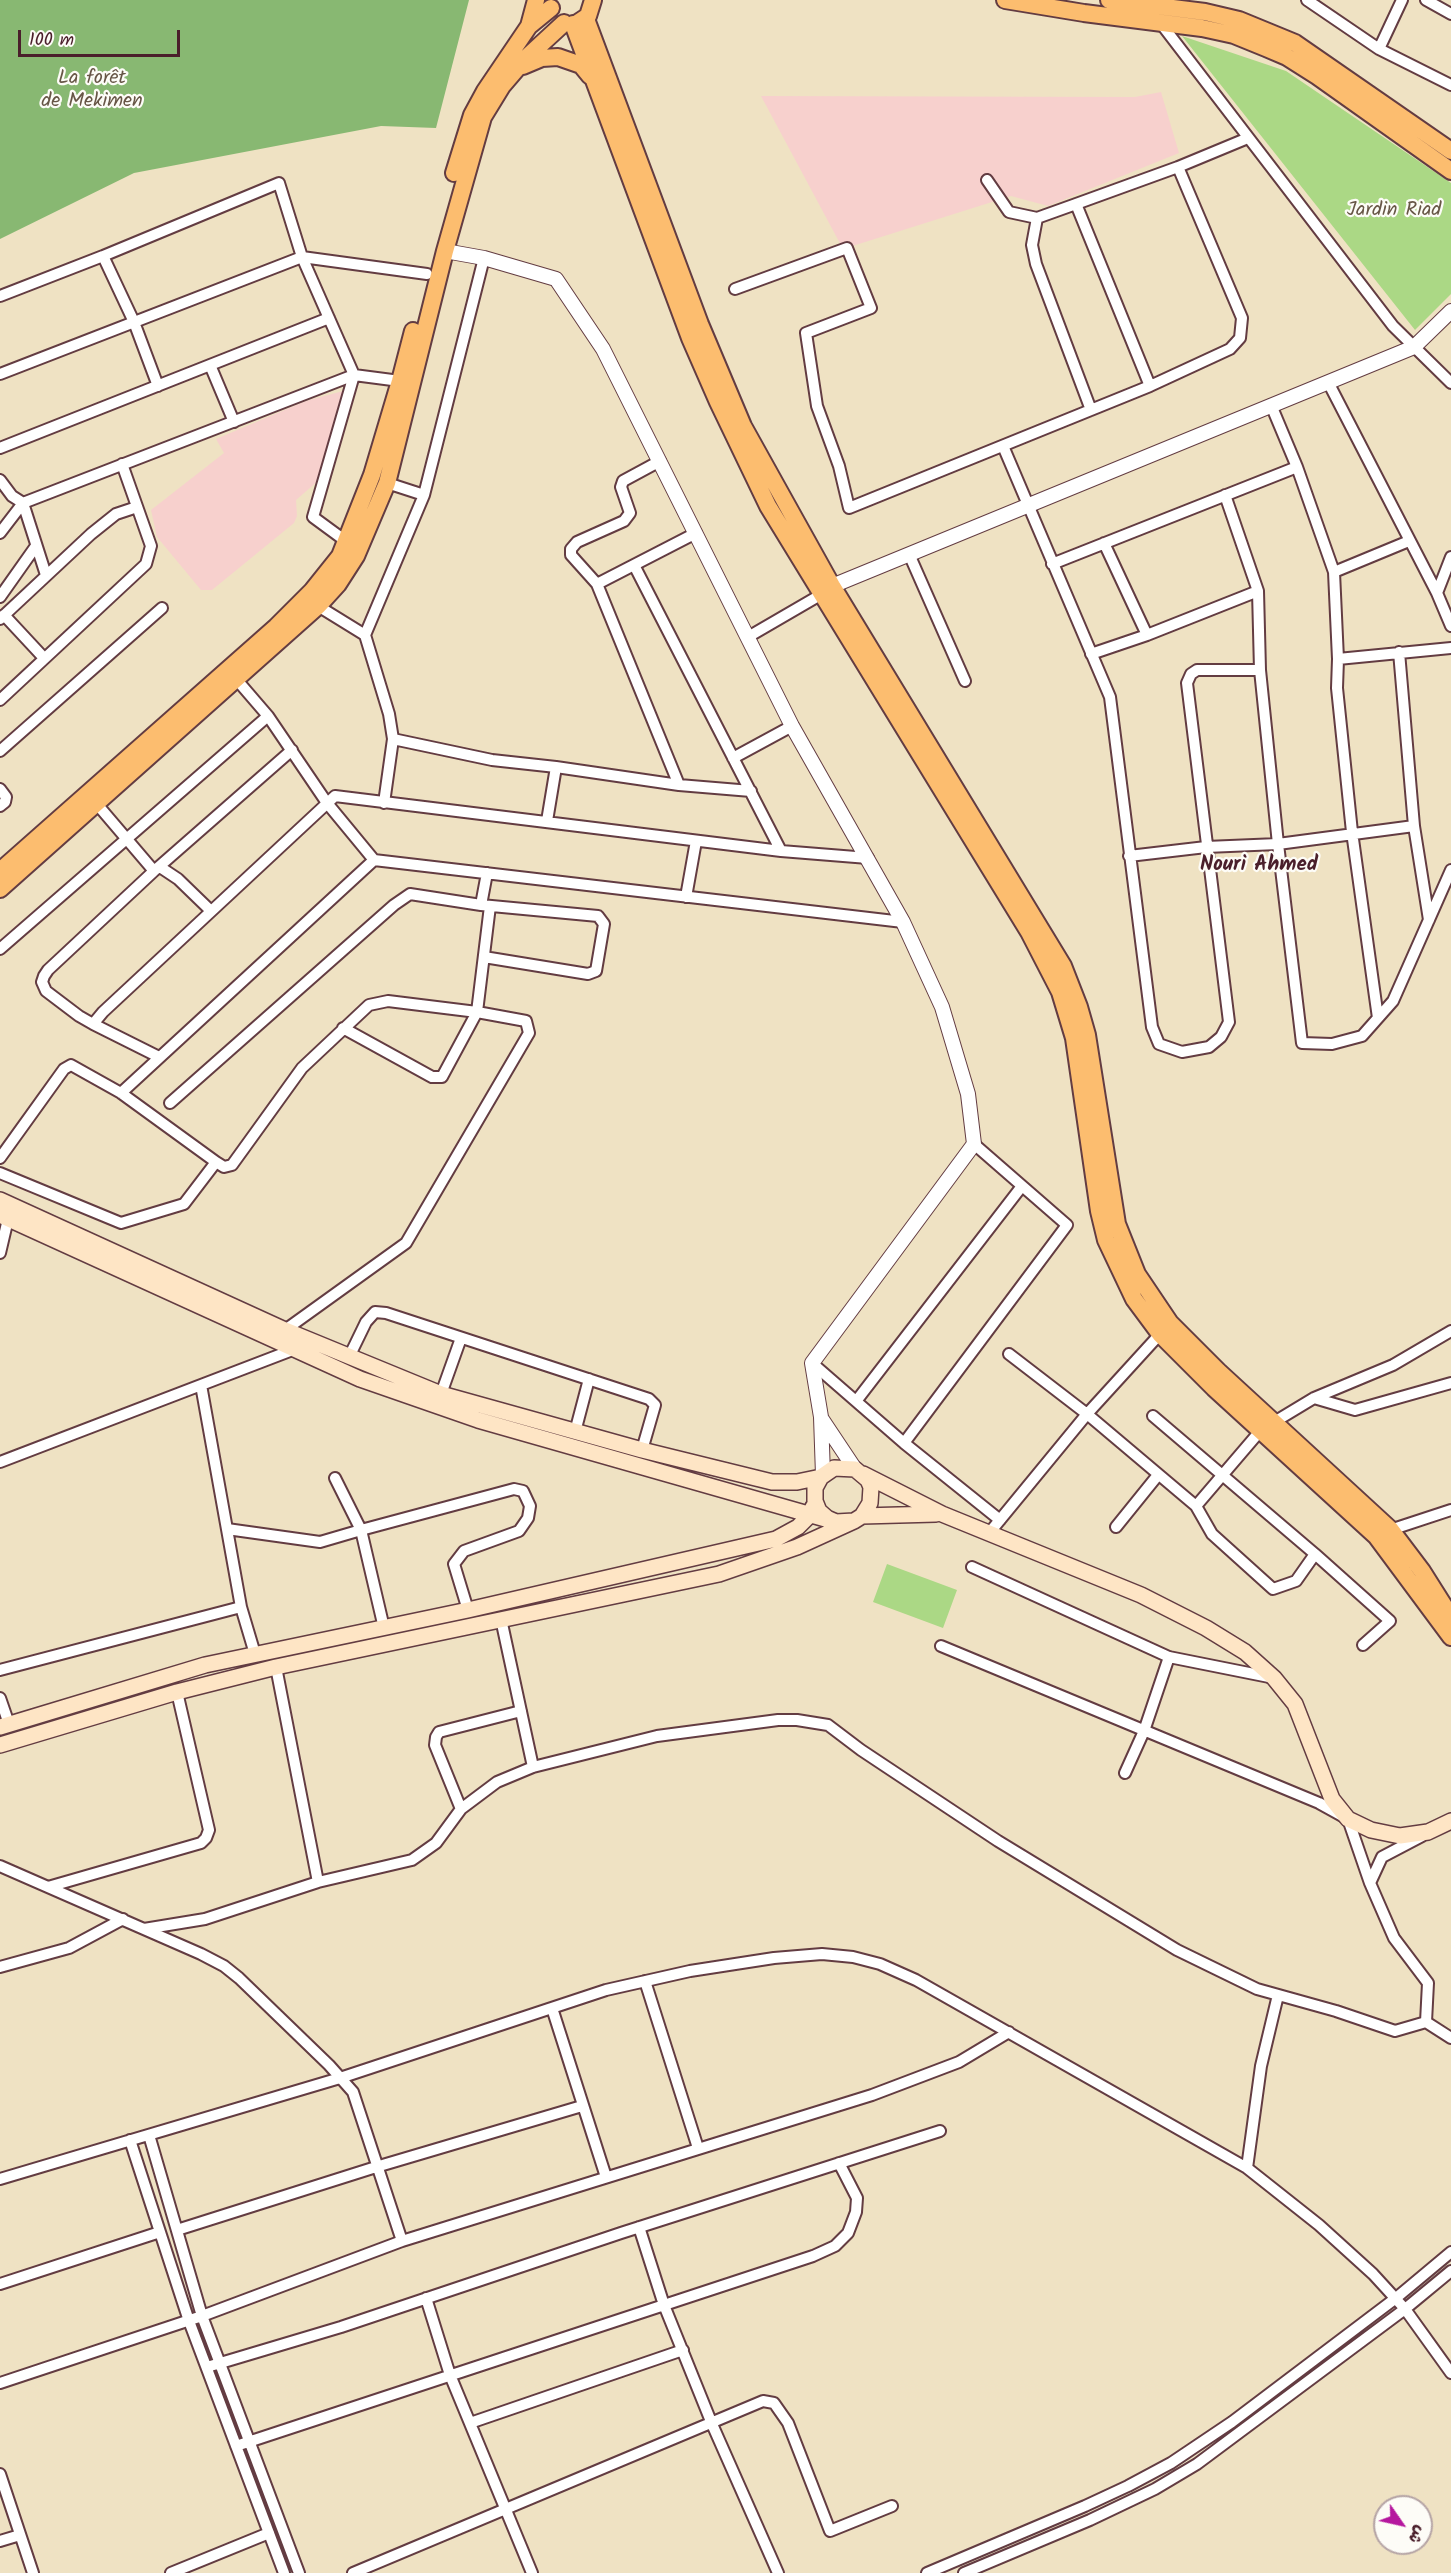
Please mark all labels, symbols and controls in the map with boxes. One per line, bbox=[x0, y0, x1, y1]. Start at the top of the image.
scale bar bbox=[21, 18, 183, 56]
text: 100 m bbox=[29, 26, 74, 55]
park label: La forêt de Mekimen bbox=[41, 68, 143, 115]
park label: Jardin Riad bbox=[1347, 200, 1441, 224]
district label: Nouri Ahmed bbox=[1200, 853, 1318, 879]
north arrow bbox=[1373, 2495, 1433, 2555]
text: ش bbox=[1401, 2520, 1432, 2549]

